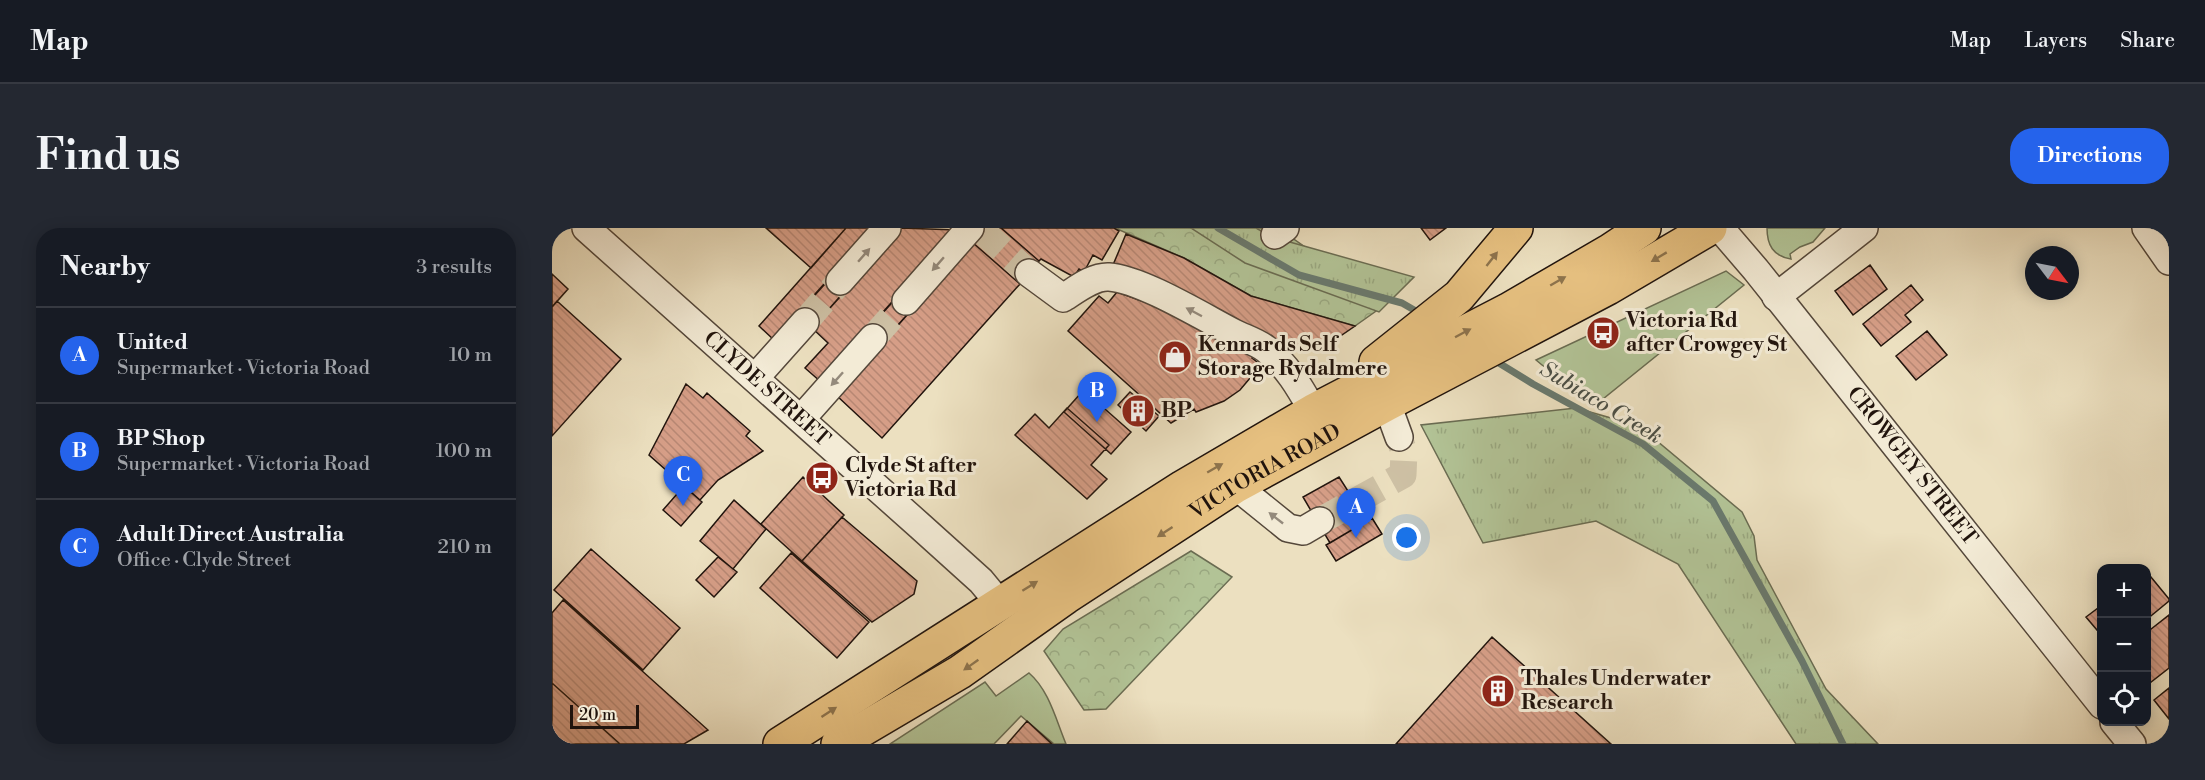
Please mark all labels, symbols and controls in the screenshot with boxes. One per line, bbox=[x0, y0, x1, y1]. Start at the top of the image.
text: Map bbox=[30, 24, 89, 59]
text: Map bbox=[1950, 28, 1991, 54]
text: Layers bbox=[2024, 28, 2087, 54]
text: Share bbox=[2120, 28, 2175, 54]
button: Directions bbox=[2010, 128, 2169, 184]
text: Find us bbox=[36, 130, 180, 183]
north arrow bbox=[2025, 246, 2079, 300]
one-way arrow bbox=[857, 247, 871, 262]
text: Nearby bbox=[60, 251, 150, 283]
one-way arrow bbox=[1485, 251, 1497, 266]
one-way arrow bbox=[1651, 252, 1667, 263]
text: 3 results bbox=[416, 255, 492, 280]
one-way arrow bbox=[932, 256, 945, 271]
one-way arrow bbox=[1550, 275, 1566, 286]
one-way arrow bbox=[1185, 307, 1202, 317]
place label: Victoria Rd after Crowgey St bbox=[1625, 308, 1787, 358]
bus stop icon: Victoria Rd after Crowgey St bbox=[1585, 315, 1621, 351]
street label: CLYDE STREET bbox=[698, 326, 835, 453]
one-way arrow bbox=[1454, 328, 1471, 338]
text: United bbox=[117, 329, 188, 356]
place label: Kennards Self Storage Rydalmere bbox=[1198, 332, 1388, 382]
shop icon: Kennards Self Storage Rydalmere bbox=[1157, 339, 1193, 375]
text: A bbox=[72, 343, 87, 368]
text: 10 m bbox=[449, 343, 492, 368]
text: Supermarket · Victoria Road bbox=[117, 356, 370, 381]
water label: Subiaco Creek bbox=[1535, 356, 1667, 450]
one-way arrow bbox=[830, 371, 844, 386]
pin: B bbox=[1078, 372, 1116, 422]
street label: CROWGEY STREET bbox=[1841, 382, 1983, 551]
building icon: BP bbox=[1120, 393, 1156, 429]
place label: BP bbox=[1161, 398, 1192, 424]
street label: VICTORIA ROAD bbox=[1184, 418, 1346, 526]
text: BP Shop bbox=[117, 425, 206, 452]
text: B bbox=[72, 439, 87, 464]
text: 100 m bbox=[436, 439, 492, 464]
text: Supermarket · Victoria Road bbox=[117, 452, 370, 477]
place label: Clyde St after Victoria Rd bbox=[844, 453, 977, 503]
pin: C bbox=[664, 456, 702, 506]
bus stop icon: Clyde St after Victoria Rd bbox=[804, 460, 840, 496]
one-way arrow bbox=[1207, 463, 1224, 473]
pin: A bbox=[1336, 488, 1376, 538]
one-way arrow bbox=[1268, 513, 1283, 525]
text: Adult Direct Australia bbox=[117, 521, 344, 548]
your location bbox=[1392, 523, 1421, 552]
one-way arrow bbox=[1157, 527, 1173, 538]
text: C bbox=[72, 535, 87, 560]
text: 210 m bbox=[437, 535, 492, 560]
text: Office · Clyde Street bbox=[117, 548, 291, 573]
map controls bbox=[2097, 564, 2151, 726]
button: + bbox=[2097, 564, 2151, 618]
one-way arrow bbox=[1022, 580, 1038, 591]
button: − bbox=[2097, 618, 2151, 672]
one-way arrow bbox=[963, 659, 979, 670]
place label: Thales Underwater Research bbox=[1521, 666, 1711, 716]
button: locate bbox=[2097, 672, 2151, 726]
building icon: Thales Underwater Research bbox=[1480, 673, 1516, 709]
scale bar bbox=[570, 702, 639, 730]
text: 20 m bbox=[579, 705, 616, 725]
one-way arrow bbox=[821, 707, 837, 718]

